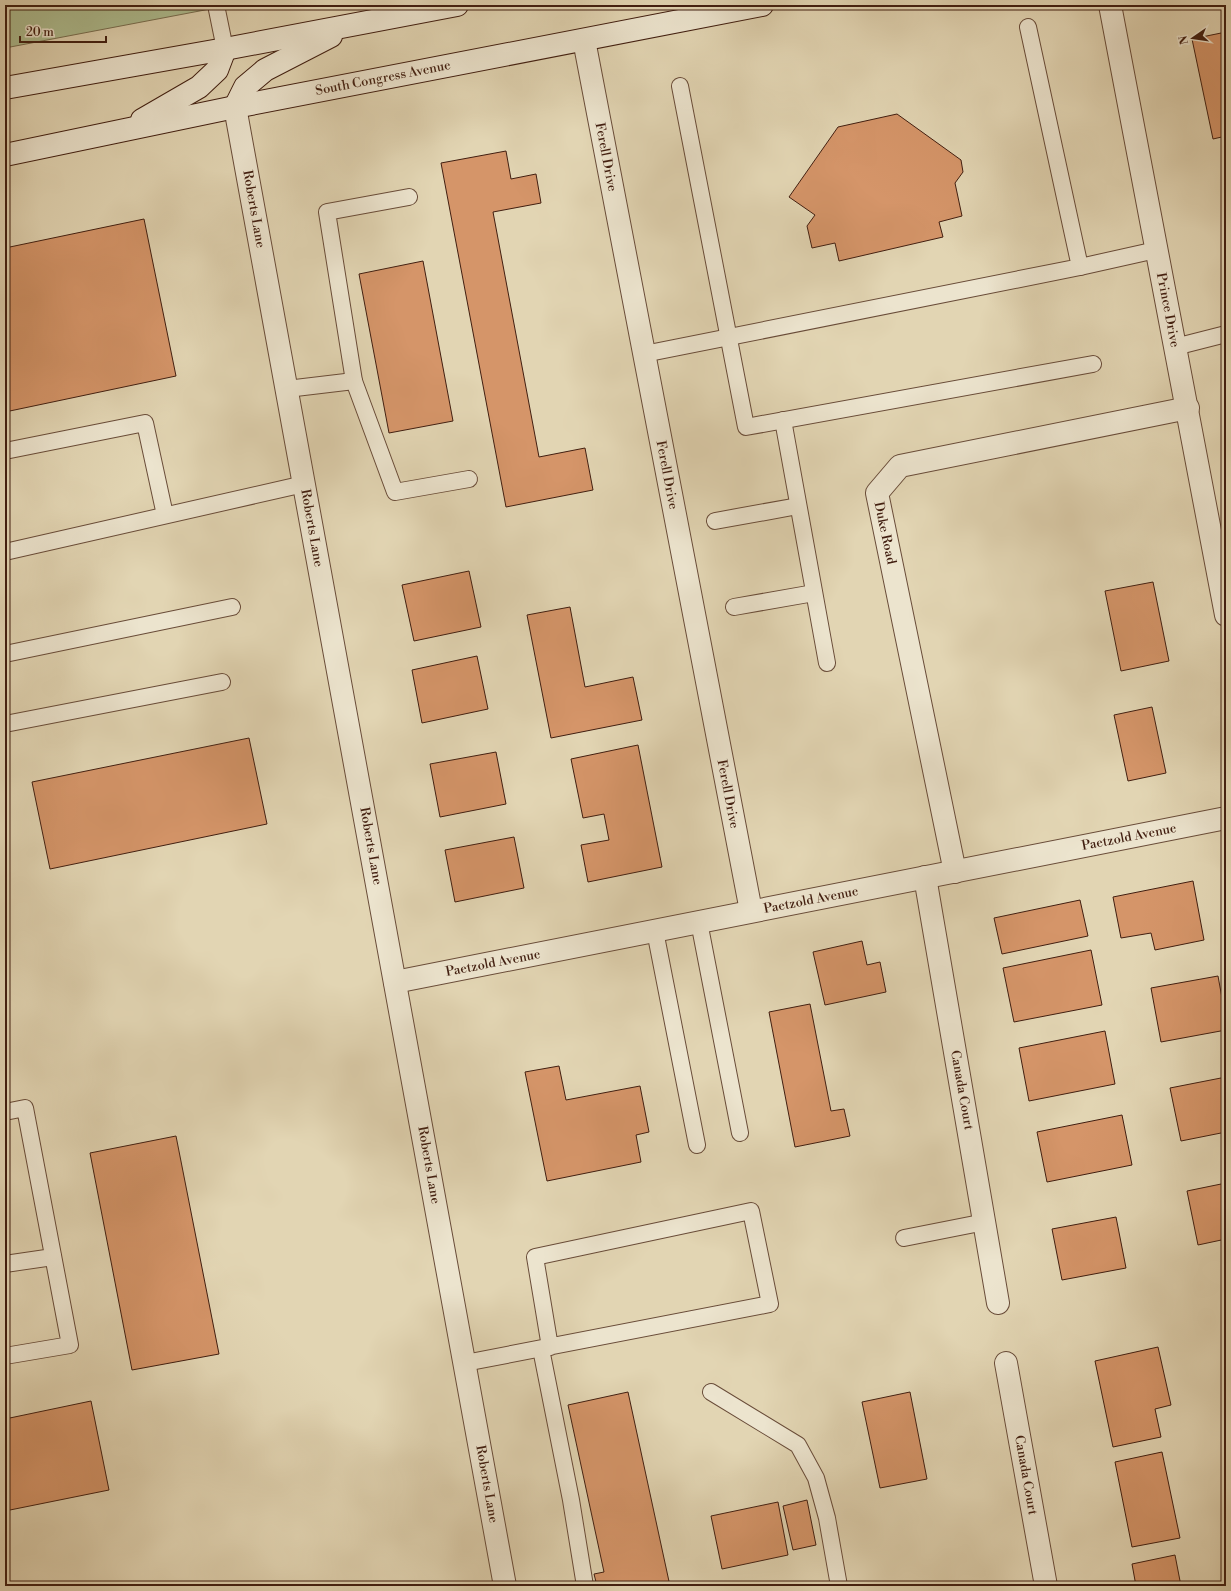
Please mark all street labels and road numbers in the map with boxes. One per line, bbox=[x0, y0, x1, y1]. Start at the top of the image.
street label: South Congress Avenue bbox=[314, 57, 452, 99]
street label: Ferell Drive bbox=[591, 121, 621, 193]
street label: Roberts Lane bbox=[239, 169, 269, 250]
street label: Prince Drive bbox=[1153, 271, 1183, 349]
street label: Ferell Drive bbox=[652, 439, 682, 511]
street label: Roberts Lane bbox=[297, 488, 327, 569]
street label: Duke Road bbox=[871, 500, 900, 566]
street label: Ferell Drive bbox=[713, 758, 743, 830]
street label: Roberts Lane bbox=[356, 806, 386, 887]
street label: Paetzold Avenue bbox=[1080, 820, 1178, 854]
street label: Paetzold Avenue bbox=[762, 883, 860, 917]
street label: Paetzold Avenue bbox=[444, 946, 542, 980]
street label: Canada Court bbox=[947, 1049, 977, 1132]
street label: Roberts Lane bbox=[414, 1125, 444, 1206]
street label: Canada Court bbox=[1011, 1434, 1041, 1517]
street label: Roberts Lane bbox=[472, 1444, 502, 1525]

